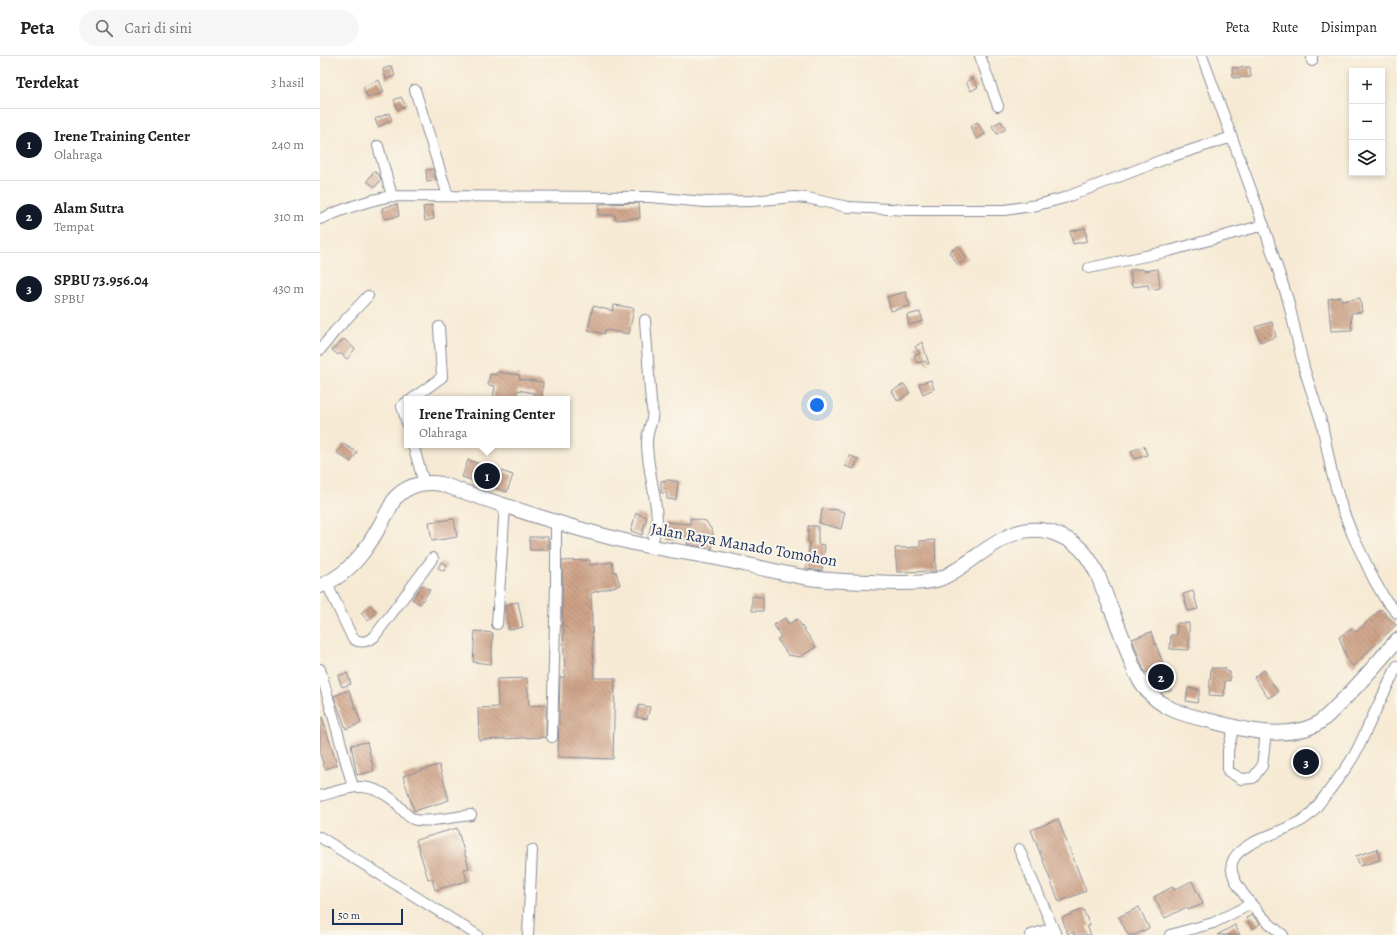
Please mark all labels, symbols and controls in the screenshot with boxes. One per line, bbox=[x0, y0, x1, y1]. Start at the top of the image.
search box bbox=[79, 10, 359, 46]
text: Peta bbox=[20, 15, 55, 41]
icon: search bbox=[93, 17, 115, 39]
text: Cari di sini bbox=[125, 18, 192, 38]
text: Peta bbox=[1225, 18, 1250, 37]
text: Rute bbox=[1272, 18, 1298, 37]
text: Disimpan bbox=[1320, 18, 1377, 37]
map controls bbox=[1349, 68, 1385, 176]
button: + bbox=[1349, 68, 1385, 104]
text: Terdekat bbox=[16, 71, 79, 94]
text: 3 hasil bbox=[271, 74, 304, 91]
button: − bbox=[1349, 104, 1385, 140]
text: Irene Training Center bbox=[54, 126, 190, 146]
text: 1 bbox=[27, 136, 31, 153]
text: 240 m bbox=[272, 136, 304, 153]
button: layers bbox=[1349, 140, 1385, 176]
text: Olahraga bbox=[54, 146, 102, 163]
text: Alam Sutra bbox=[54, 198, 124, 218]
text: 2 bbox=[26, 208, 32, 225]
text: 310 m bbox=[274, 208, 304, 225]
text: Tempat bbox=[54, 218, 94, 235]
text: SPBU 73.956.04 bbox=[54, 270, 149, 290]
text: 3 bbox=[26, 280, 32, 297]
text: 430 m bbox=[272, 280, 304, 297]
text: SPBU bbox=[54, 290, 85, 307]
your location bbox=[807, 395, 827, 415]
popup bbox=[404, 396, 570, 448]
text: Irene Training Center bbox=[419, 404, 555, 424]
text: Olahraga bbox=[419, 424, 467, 441]
pin: 1 bbox=[474, 461, 500, 491]
street label: Jalan Raya Manado Tomohon bbox=[649, 518, 839, 572]
pin: 2 bbox=[1148, 662, 1174, 692]
pin: 3 bbox=[1293, 747, 1319, 777]
scale bar bbox=[332, 907, 403, 926]
text: 50 m bbox=[338, 908, 360, 923]

